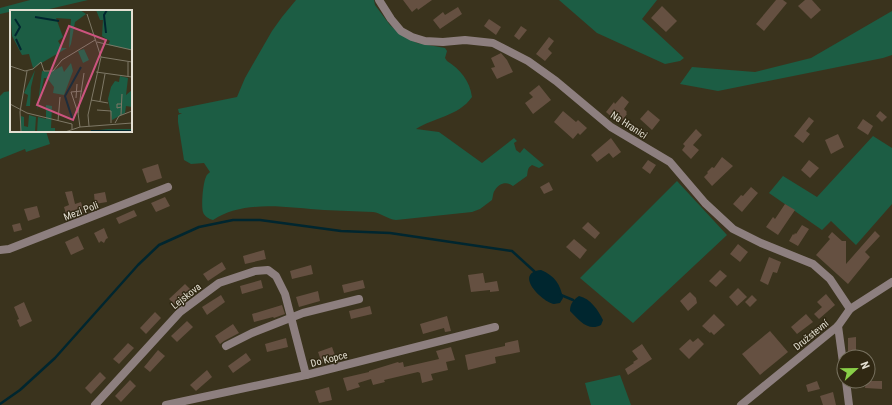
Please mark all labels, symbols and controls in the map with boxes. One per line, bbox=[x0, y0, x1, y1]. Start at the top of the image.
inset map bbox=[10, 10, 132, 132]
street label: Na Hranici bbox=[609, 109, 649, 141]
street label: Mezi Poli bbox=[62, 199, 100, 223]
street label: Lejskova bbox=[169, 281, 203, 311]
street label: Družstevní bbox=[791, 317, 831, 352]
street label: Do Kopce bbox=[309, 349, 349, 369]
north arrow bbox=[836, 349, 876, 389]
text: N bbox=[858, 360, 872, 371]

